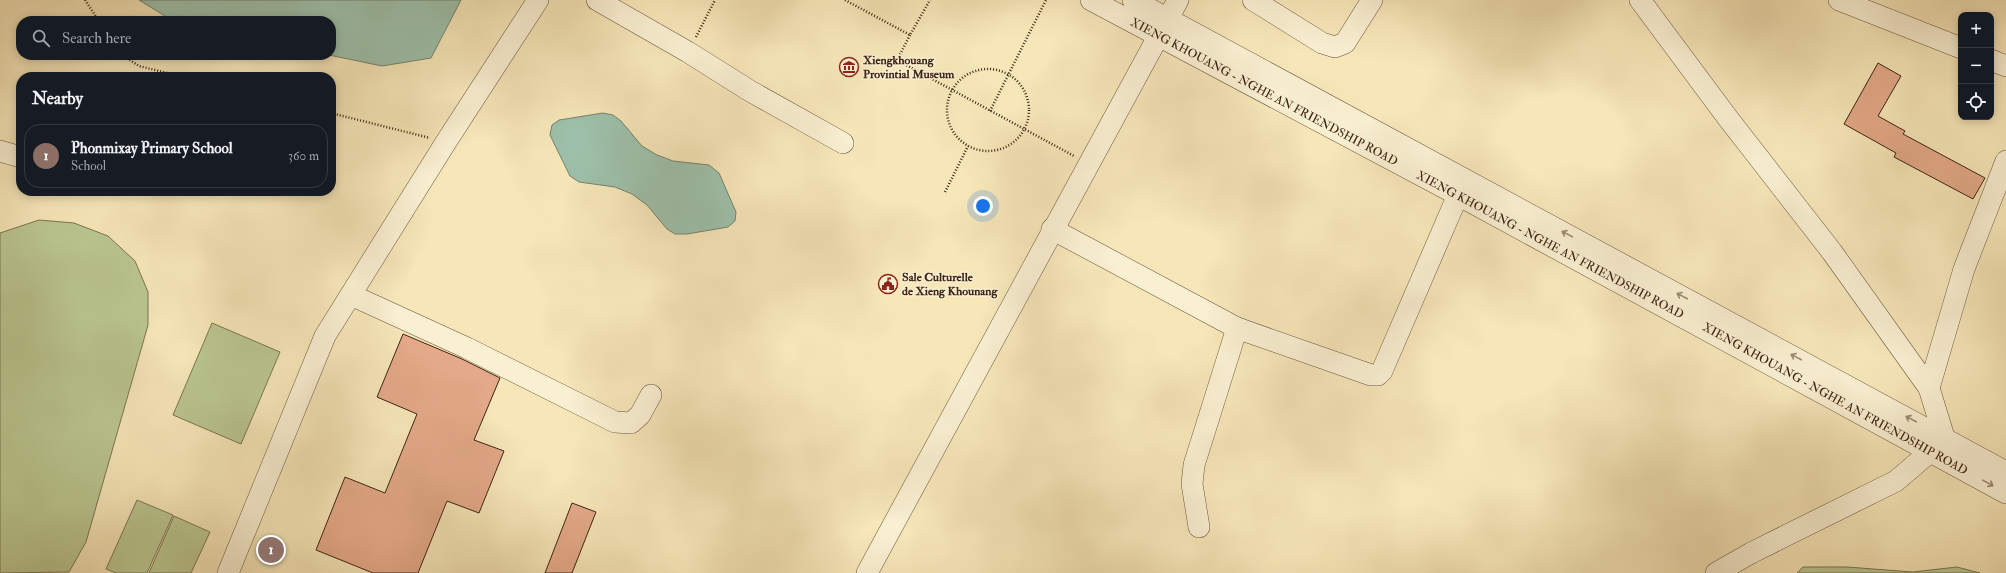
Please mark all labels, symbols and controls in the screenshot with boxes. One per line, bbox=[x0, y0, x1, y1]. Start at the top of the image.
map controls bbox=[1958, 12, 1994, 120]
button: + bbox=[1958, 12, 1994, 48]
street label: XIENG KHOUANG - NGHE AN FRIENDSHIP ROAD bbox=[1128, 15, 1401, 169]
search box bbox=[16, 16, 336, 60]
icon: search bbox=[30, 27, 52, 49]
text: Search here bbox=[62, 29, 131, 48]
button: − bbox=[1958, 48, 1994, 84]
place label: Xiengkhouang Provintial Museum bbox=[863, 53, 955, 82]
museum icon: Xiengkhouang Provintial Museum bbox=[838, 56, 860, 78]
button: locate bbox=[1958, 84, 1994, 120]
text: Nearby bbox=[32, 88, 83, 109]
text: Phonmixay Primary School bbox=[71, 139, 233, 158]
text: 1 bbox=[44, 148, 48, 164]
text: 360 m bbox=[288, 148, 319, 164]
text: School bbox=[71, 158, 106, 174]
street label: XIENG KHOUANG - NGHE AN FRIENDSHIP ROAD bbox=[1414, 168, 1687, 322]
your location bbox=[973, 196, 993, 216]
one-way arrow bbox=[1561, 230, 1573, 237]
place label: Sale Culturelle de Xieng Khounang bbox=[902, 270, 998, 299]
public building icon: Sale Culturelle de Xieng Khounang bbox=[877, 273, 899, 295]
one-way arrow bbox=[1676, 291, 1688, 299]
street label: XIENG KHOUANG - NGHE AN FRIENDSHIP ROAD bbox=[1700, 320, 1970, 479]
one-way arrow bbox=[1790, 353, 1802, 361]
one-way arrow bbox=[1905, 415, 1917, 422]
one-way arrow bbox=[1982, 480, 1994, 488]
pin: 1 bbox=[258, 535, 284, 565]

